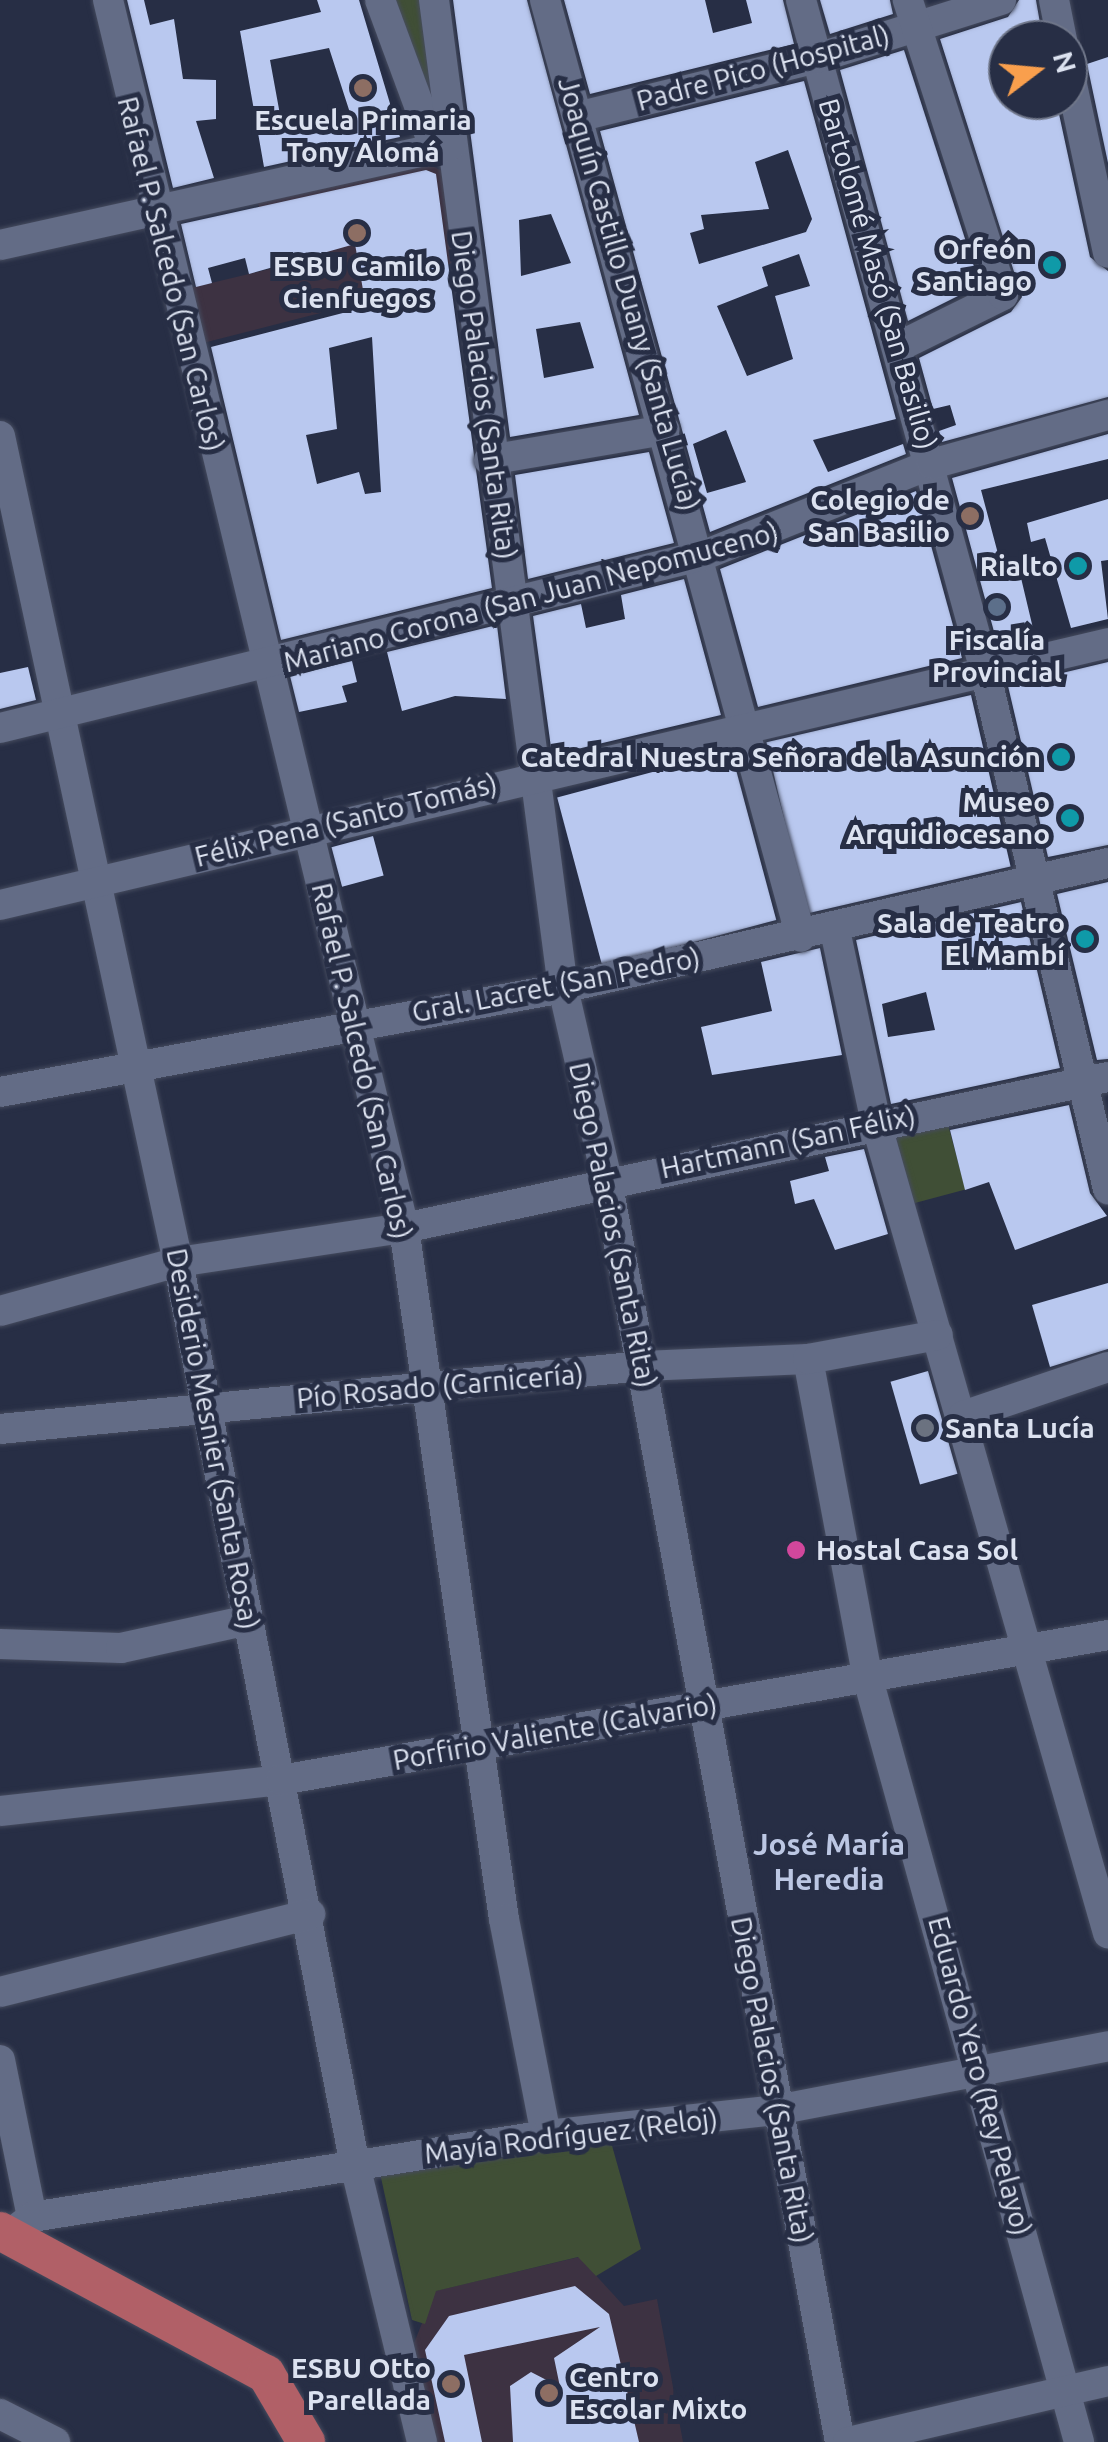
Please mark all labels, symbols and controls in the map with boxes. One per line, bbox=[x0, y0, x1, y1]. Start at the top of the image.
street label: Padre Pico (Hospital) bbox=[633, 18, 893, 118]
north arrow bbox=[988, 20, 1088, 120]
text: N bbox=[1048, 48, 1083, 76]
street label: Joaquín Castillo Duany (Santa Lucía) bbox=[551, 73, 707, 515]
marker: Escuela Primaria Tony Alomá bbox=[352, 77, 374, 99]
street label: Rafael P. Salcedo (San Carlos) bbox=[111, 93, 231, 455]
street label: Bartolomé Masó (San Basilio) bbox=[812, 95, 944, 453]
place label: Escuela Primaria Tony Alomá bbox=[254, 103, 472, 169]
marker: ESBU Camilo Cienfuegos bbox=[346, 222, 368, 244]
street label: Diego Palacios (Santa Rita) bbox=[444, 228, 524, 562]
place label: Orfeón Santiago bbox=[916, 232, 1032, 298]
place label: ESBU Camilo Cienfuegos bbox=[273, 249, 441, 315]
marker: Orfeón Santiago bbox=[1041, 254, 1063, 276]
place label: Colegio de San Basilio bbox=[808, 483, 950, 549]
marker: Colegio de San Basilio bbox=[959, 505, 981, 527]
street label: Mariano Corona (San Juan Nepomuceno) bbox=[280, 515, 782, 679]
place label: Rialto bbox=[980, 549, 1058, 583]
marker: Rialto bbox=[1067, 555, 1089, 577]
marker: Fiscalía Provincial bbox=[986, 596, 1008, 618]
place label: Fiscalía Provincial bbox=[932, 623, 1062, 689]
place label: Catedral Nuestra Señora de la Asunción bbox=[520, 740, 1041, 774]
marker: Catedral Nuestra Señora de la Asunción bbox=[1050, 746, 1072, 768]
street label: Félix Pena (Santo Tomás) bbox=[191, 766, 501, 874]
place label: Museo Arquidiocesano bbox=[846, 785, 1050, 851]
marker: Museo Arquidiocesano bbox=[1059, 807, 1081, 829]
street label: Rafael P. Salcedo (San Carlos) bbox=[305, 880, 419, 1242]
place label: Sala de Teatro El Mambí bbox=[877, 906, 1065, 972]
marker: Sala de Teatro El Mambí bbox=[1074, 928, 1096, 950]
street label: Gral. Lacret (San Pedro) bbox=[409, 941, 703, 1029]
street label: Diego Palacios (Santa Rita) bbox=[562, 1059, 664, 1391]
street label: Hartmann (San Félix) bbox=[657, 1099, 919, 1185]
street label: Desiderio Mesnier (Santa Rosa) bbox=[160, 1246, 266, 1632]
street label: Pío Rosado (Carnicería) bbox=[295, 1357, 585, 1415]
place label: Santa Lucía bbox=[945, 1411, 1095, 1445]
marker: Santa Lucía bbox=[914, 1417, 936, 1439]
place label: Hostal Casa Sol bbox=[816, 1533, 1018, 1567]
marker: Hostal Casa Sol bbox=[785, 1539, 807, 1561]
street label: Porfirio Valiente (Calvario) bbox=[390, 1687, 720, 1777]
district label: José María Heredia bbox=[753, 1826, 905, 1896]
street label: Eduardo Yero (Rey Pelayo) bbox=[921, 1913, 1039, 2239]
street label: Diego Palacios (Santa Rita) bbox=[724, 1914, 820, 2246]
street label: Mayía Rodríguez (Reloj) bbox=[422, 2101, 720, 2171]
place label: ESBU Otto Parellada bbox=[291, 2351, 431, 2417]
place label: Centro Escolar Mixto bbox=[569, 2360, 747, 2426]
marker: ESBU Otto Parellada bbox=[440, 2373, 462, 2395]
marker: Centro Escolar Mixto bbox=[538, 2382, 560, 2404]

